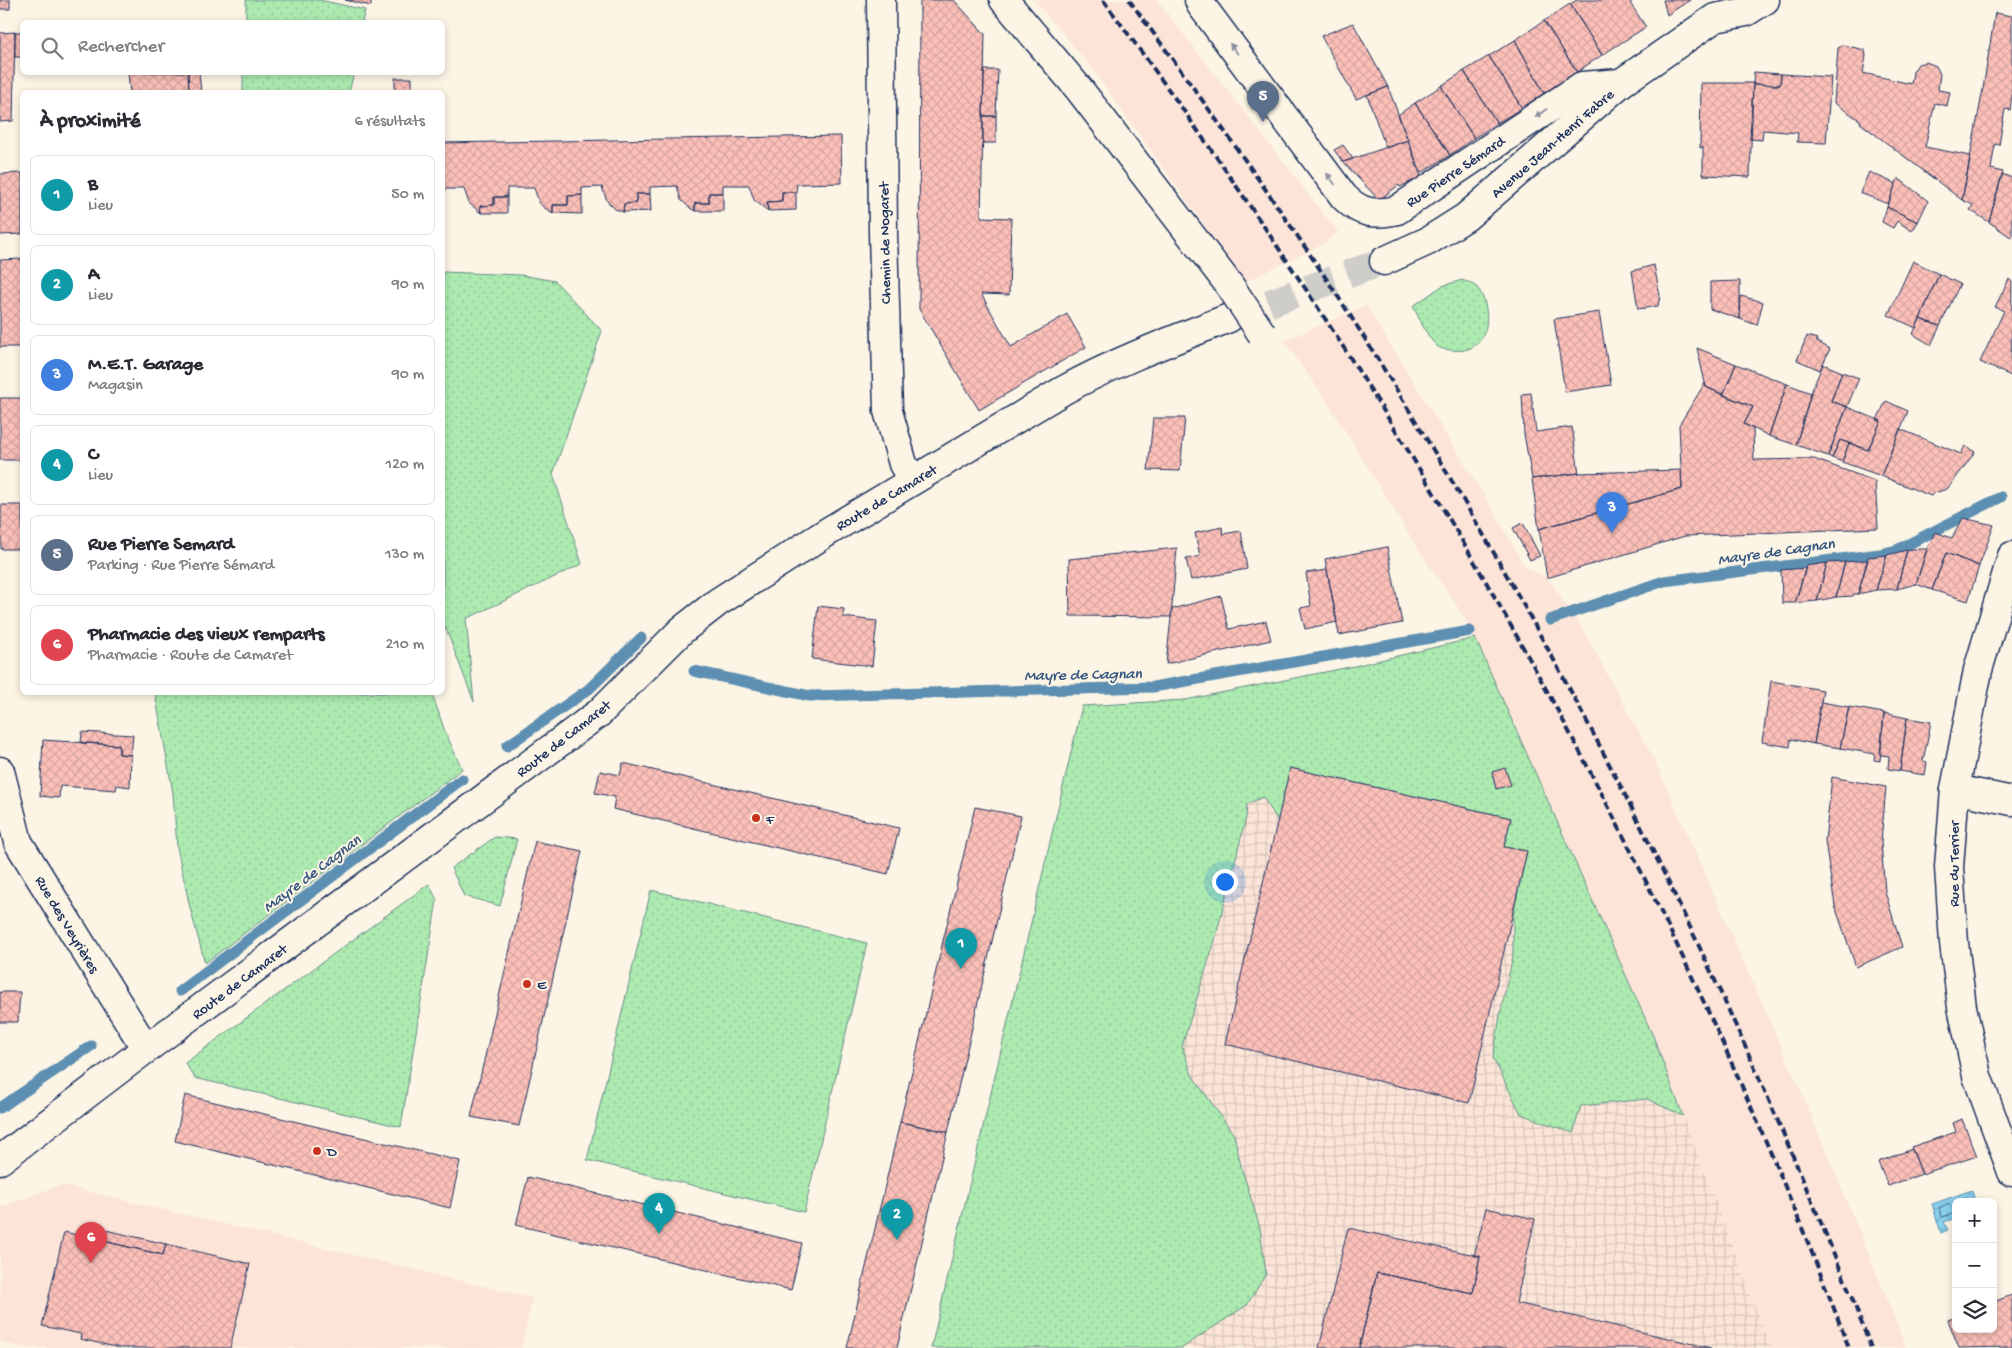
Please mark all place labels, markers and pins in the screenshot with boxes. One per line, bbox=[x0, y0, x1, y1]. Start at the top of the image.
pin: 5 bbox=[1247, 81, 1279, 122]
pin: 3 bbox=[1596, 492, 1628, 533]
place label: F bbox=[765, 811, 775, 829]
marker: F bbox=[750, 812, 762, 824]
pin: 1 bbox=[945, 928, 977, 969]
place label: E bbox=[537, 977, 547, 995]
marker: E bbox=[521, 978, 533, 990]
place label: D bbox=[326, 1144, 337, 1162]
marker: D bbox=[311, 1145, 323, 1157]
pin: 4 bbox=[643, 1193, 675, 1234]
pin: 2 bbox=[881, 1199, 913, 1240]
pin: 6 bbox=[75, 1222, 107, 1263]

